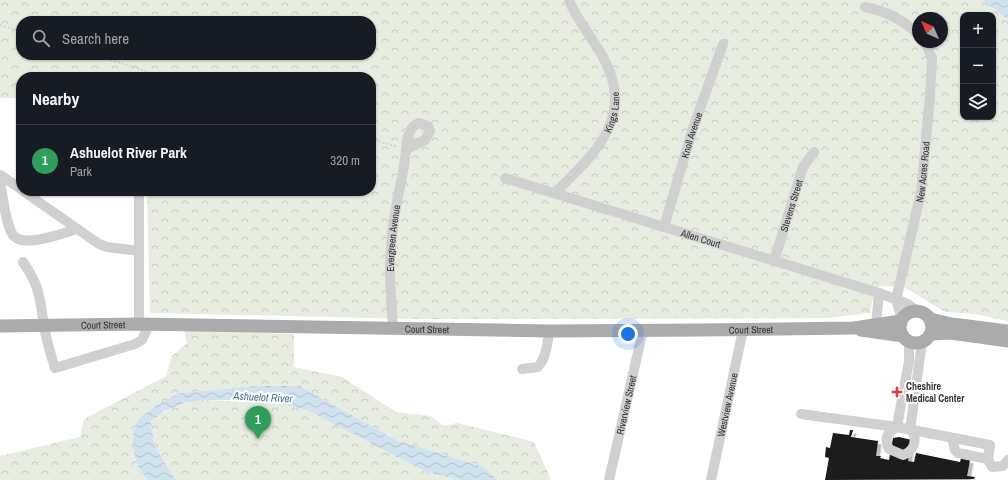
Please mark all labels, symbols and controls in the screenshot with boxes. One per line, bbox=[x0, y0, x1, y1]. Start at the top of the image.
north arrow bbox=[912, 12, 948, 48]
map controls bbox=[960, 12, 996, 120]
button: + bbox=[960, 12, 996, 48]
search box bbox=[16, 16, 376, 60]
icon: search bbox=[30, 27, 52, 49]
text: Search here bbox=[62, 28, 129, 49]
button: − bbox=[960, 48, 996, 84]
button: layers bbox=[960, 84, 996, 120]
text: Nearby bbox=[32, 87, 79, 110]
street label: Kings Lane bbox=[601, 91, 622, 135]
street label: Knoll Avenue bbox=[678, 110, 705, 160]
street label: New Acres Road bbox=[912, 141, 932, 204]
text: Ashuelot River Park bbox=[70, 142, 187, 163]
text: 1 bbox=[42, 152, 48, 169]
text: 320 m bbox=[330, 152, 360, 169]
text: Park bbox=[70, 163, 92, 180]
street label: Stevens Street bbox=[777, 177, 805, 233]
street label: Evergreen Avenue bbox=[384, 203, 403, 272]
street label: Allen Court bbox=[679, 226, 723, 251]
street label: Court Street bbox=[81, 318, 126, 331]
street label: Court Street bbox=[405, 322, 450, 336]
street label: Court Street bbox=[729, 323, 774, 336]
your location bbox=[618, 324, 638, 344]
street label: Westview Avenue bbox=[714, 371, 740, 438]
street label: Riverview Street bbox=[613, 373, 639, 436]
place label: Cheshire Medical Center bbox=[906, 380, 965, 405]
marker: Cheshire Medical Center bbox=[891, 386, 903, 398]
water label: Ashuelot River bbox=[232, 388, 294, 406]
pin: 1 bbox=[245, 406, 271, 439]

